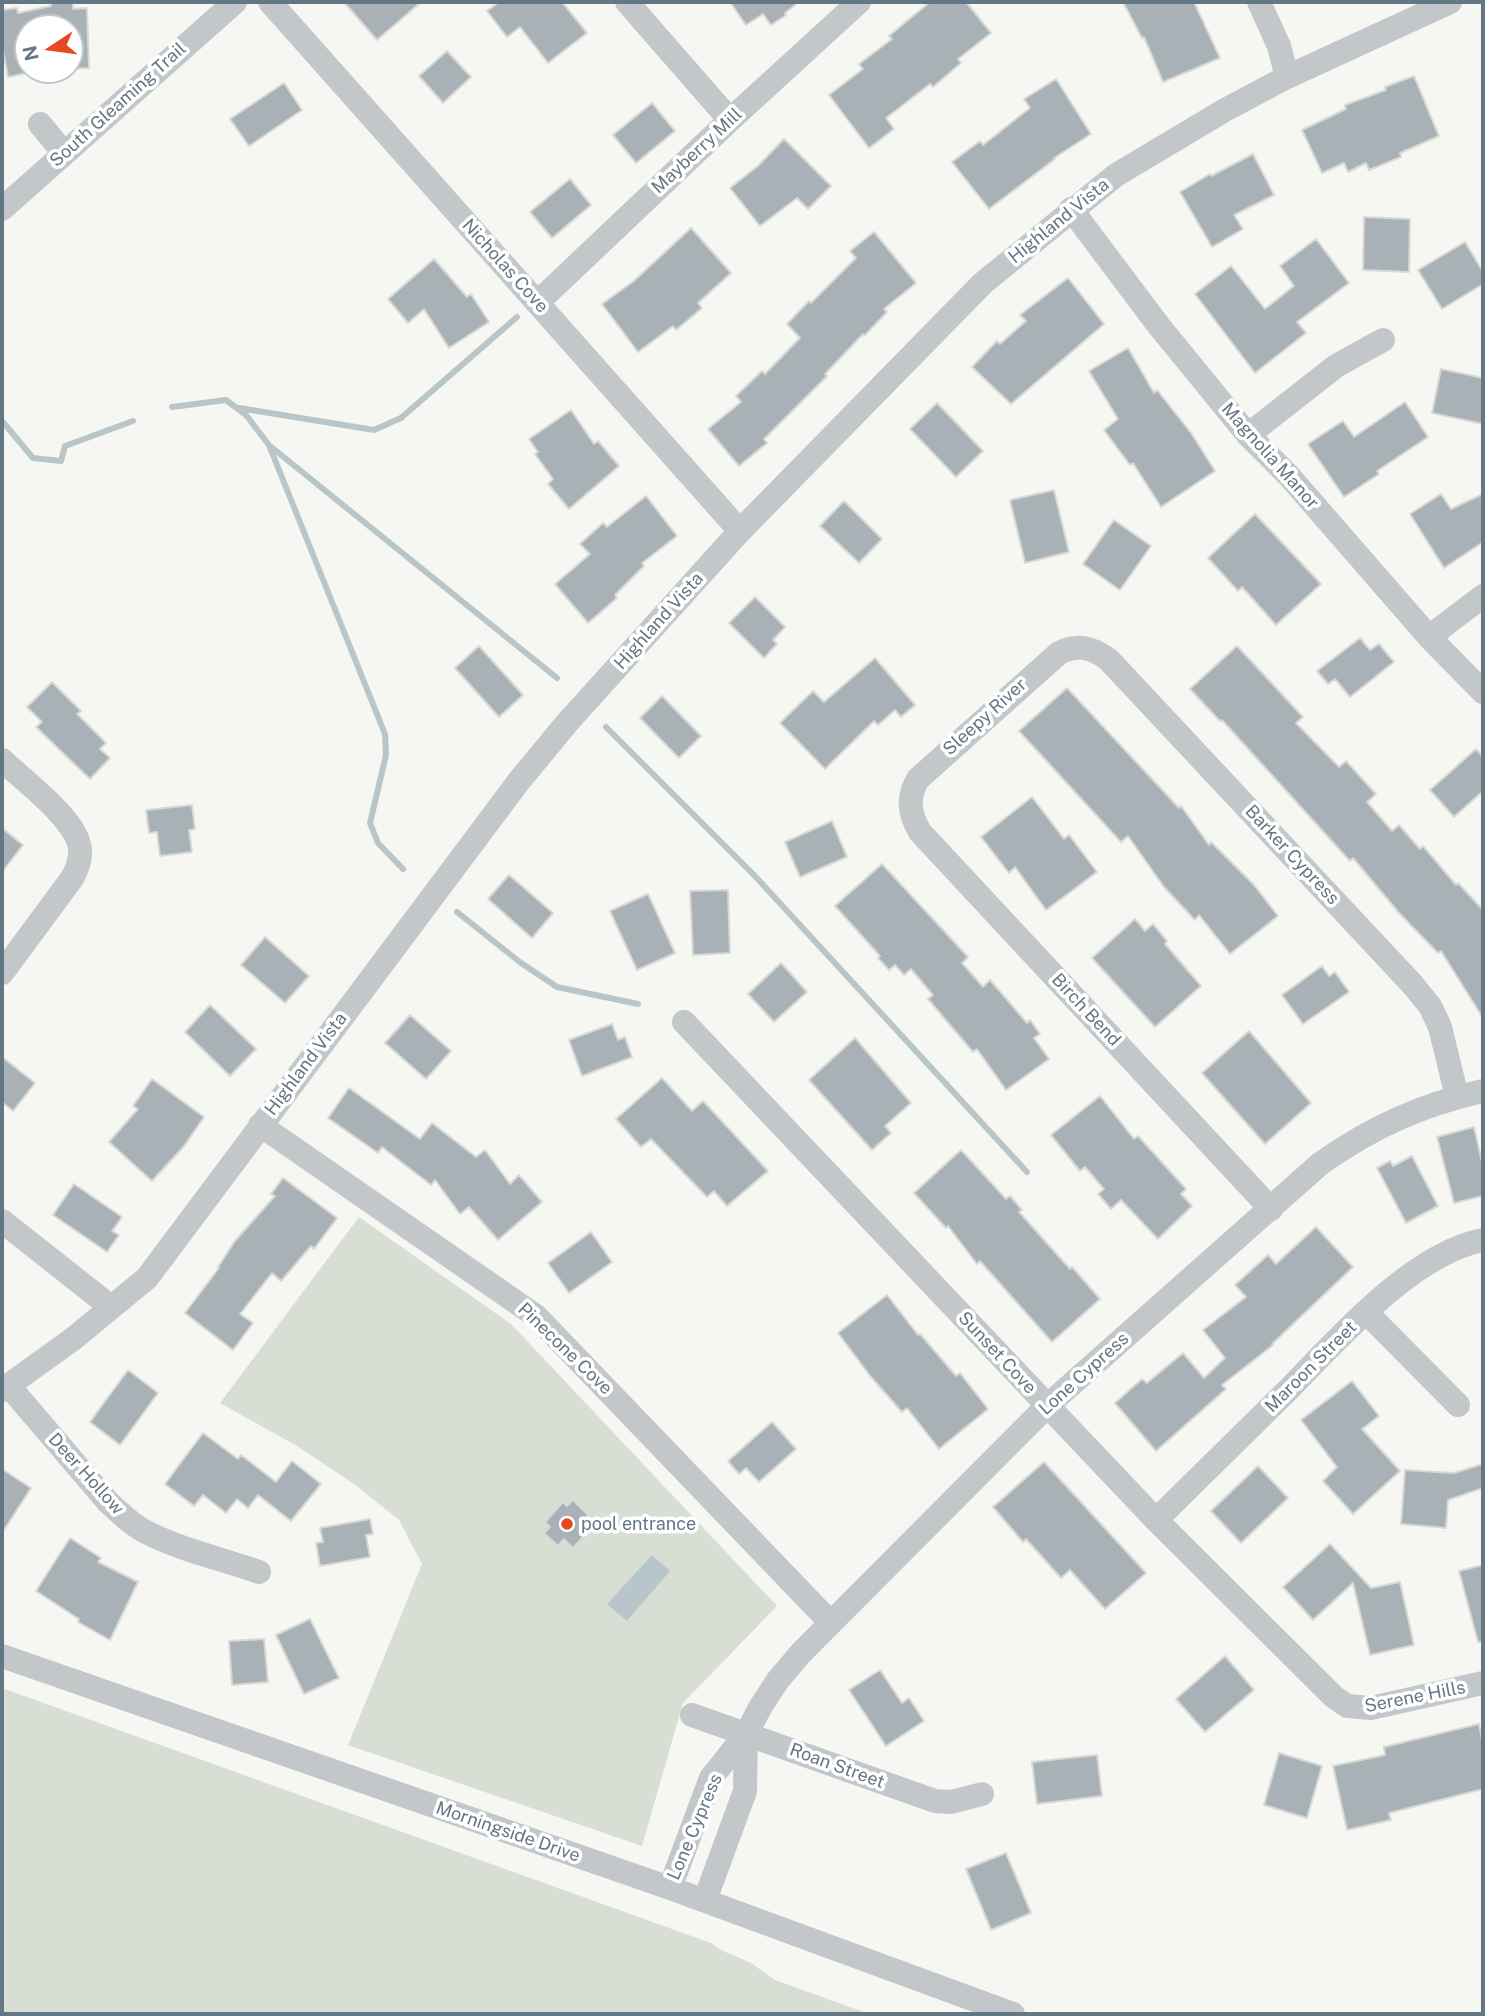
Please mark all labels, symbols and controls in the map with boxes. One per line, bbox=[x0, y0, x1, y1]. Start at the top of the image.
north arrow bbox=[14, 14, 84, 84]
street label: South Gleaming Trail bbox=[46, 38, 190, 172]
text: N bbox=[18, 44, 43, 63]
street label: Mayberry Mill bbox=[647, 104, 747, 198]
street label: Highland Vista bbox=[1004, 174, 1114, 268]
street label: Nicholas Cove bbox=[457, 215, 553, 317]
street label: Magnolia Manor bbox=[1217, 399, 1323, 513]
street label: Highland Vista bbox=[610, 568, 708, 674]
street label: Sleepy River bbox=[939, 674, 1031, 760]
street label: Barker Cypress bbox=[1240, 801, 1344, 909]
street label: Birch Bend bbox=[1047, 969, 1125, 1051]
street label: Highland Vista bbox=[260, 1008, 352, 1120]
street label: Pinecone Cove bbox=[513, 1299, 617, 1399]
street label: Sunset Cove bbox=[953, 1307, 1041, 1399]
street label: Maroon Street bbox=[1261, 1317, 1361, 1417]
street label: Lone Cypress bbox=[1035, 1328, 1133, 1420]
street label: Deer Hollow bbox=[44, 1429, 128, 1519]
place label: pool entrance bbox=[581, 1513, 696, 1535]
marker: pool entrance bbox=[559, 1516, 575, 1532]
street label: Serene Hills bbox=[1363, 1677, 1467, 1717]
street label: Roan Street bbox=[787, 1739, 887, 1793]
street label: Lone Cypress bbox=[663, 1771, 727, 1883]
street label: Morningside Drive bbox=[433, 1797, 583, 1867]

